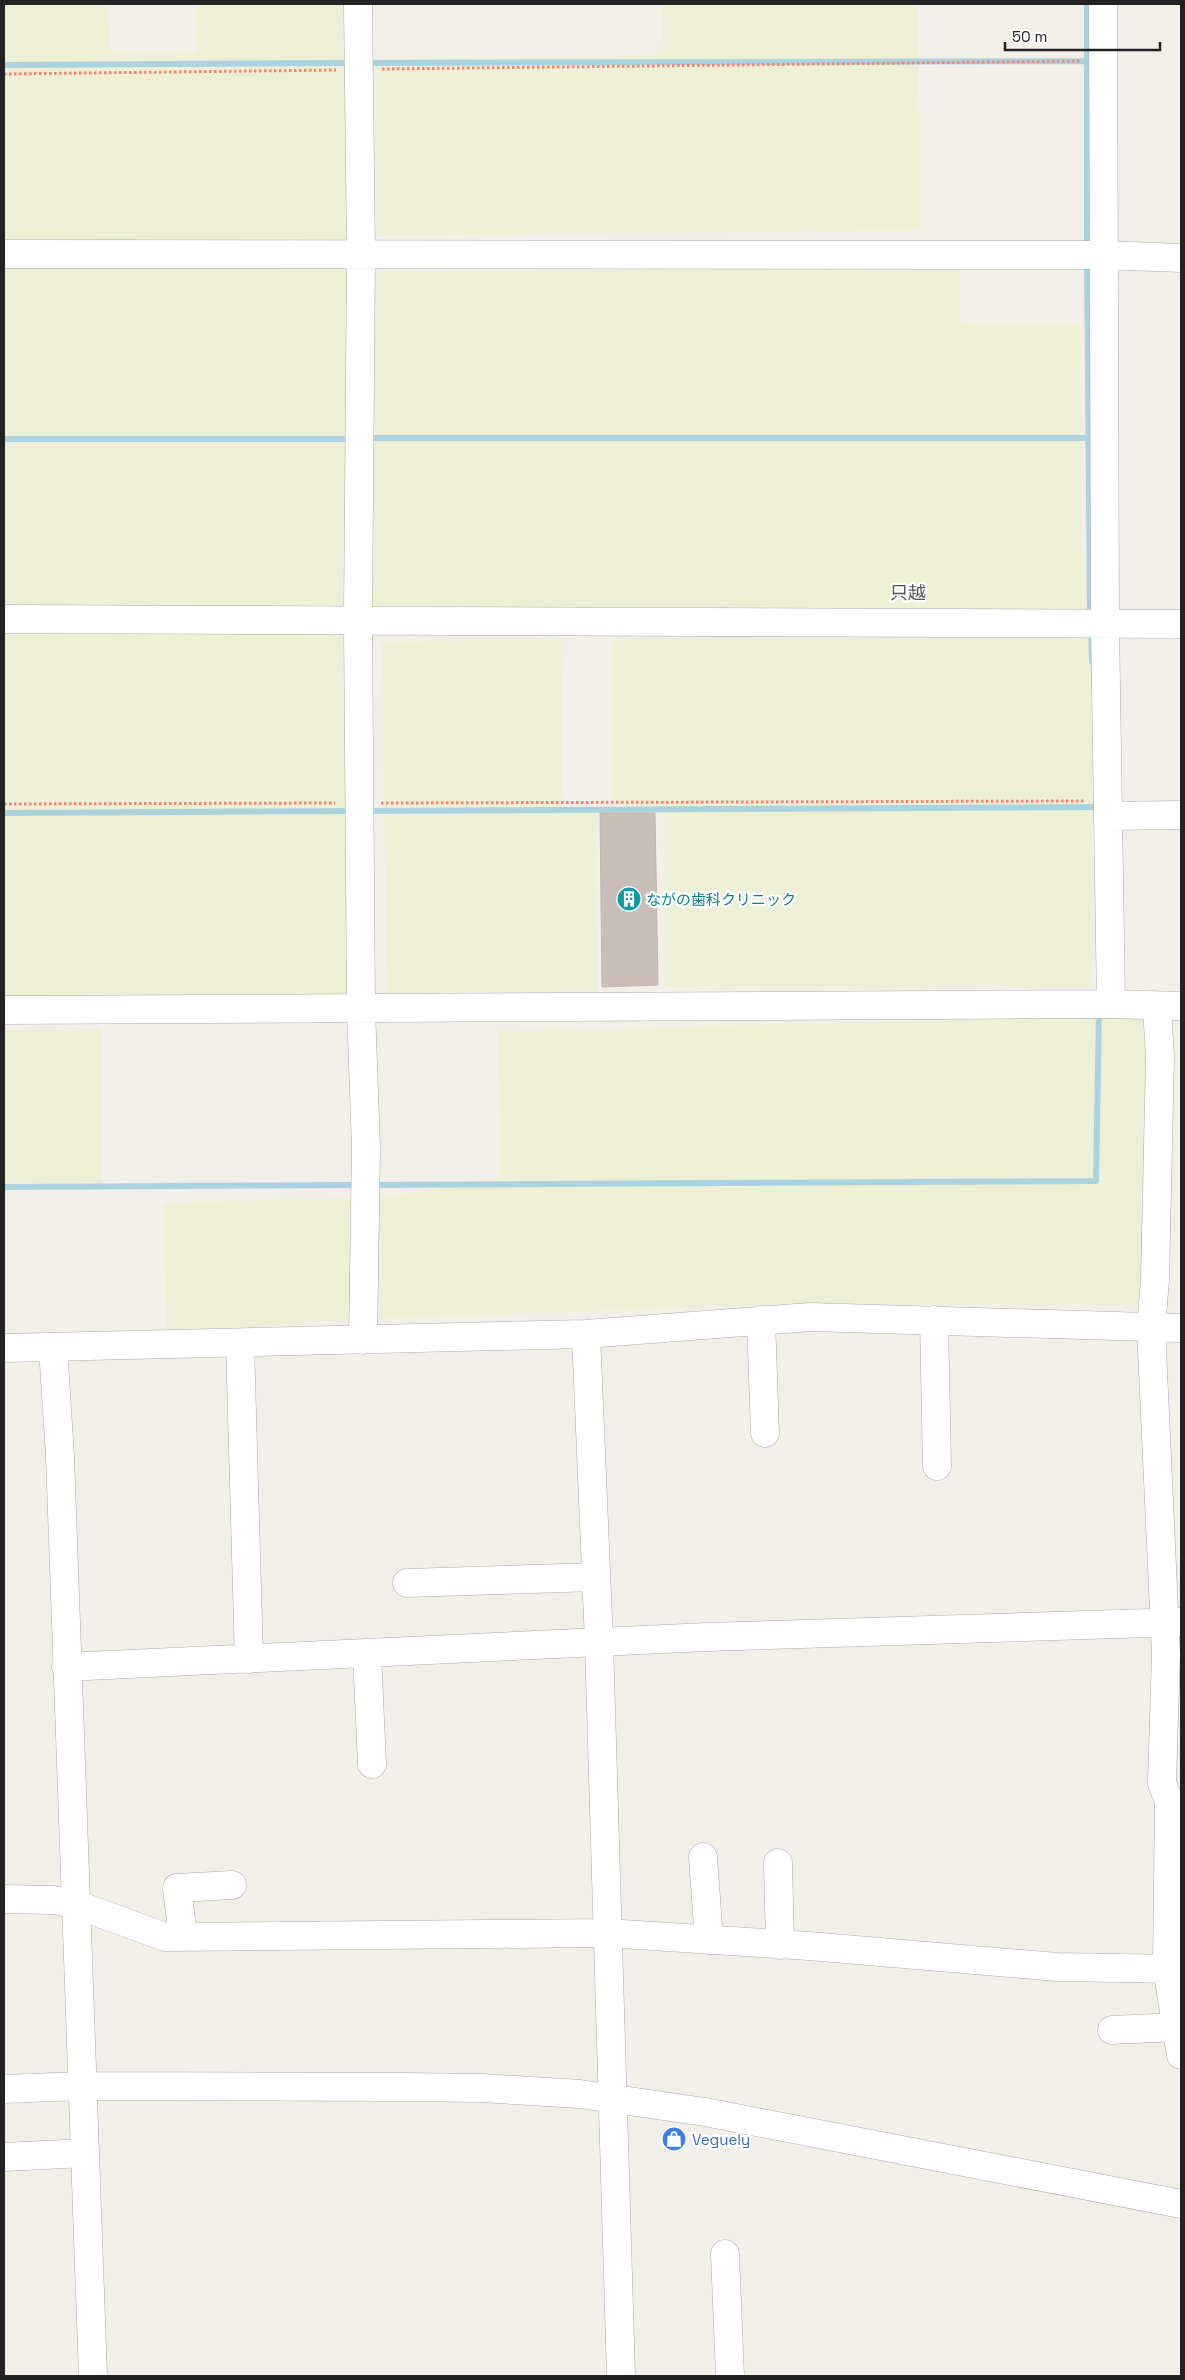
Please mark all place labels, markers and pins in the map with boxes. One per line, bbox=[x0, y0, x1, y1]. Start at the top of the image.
building icon: ながの歯科クリニック bbox=[616, 886, 642, 912]
place label: ながの歯科クリニック bbox=[646, 890, 796, 909]
shop icon: Veguely bbox=[661, 2126, 687, 2152]
place label: Veguely bbox=[692, 2130, 750, 2149]

